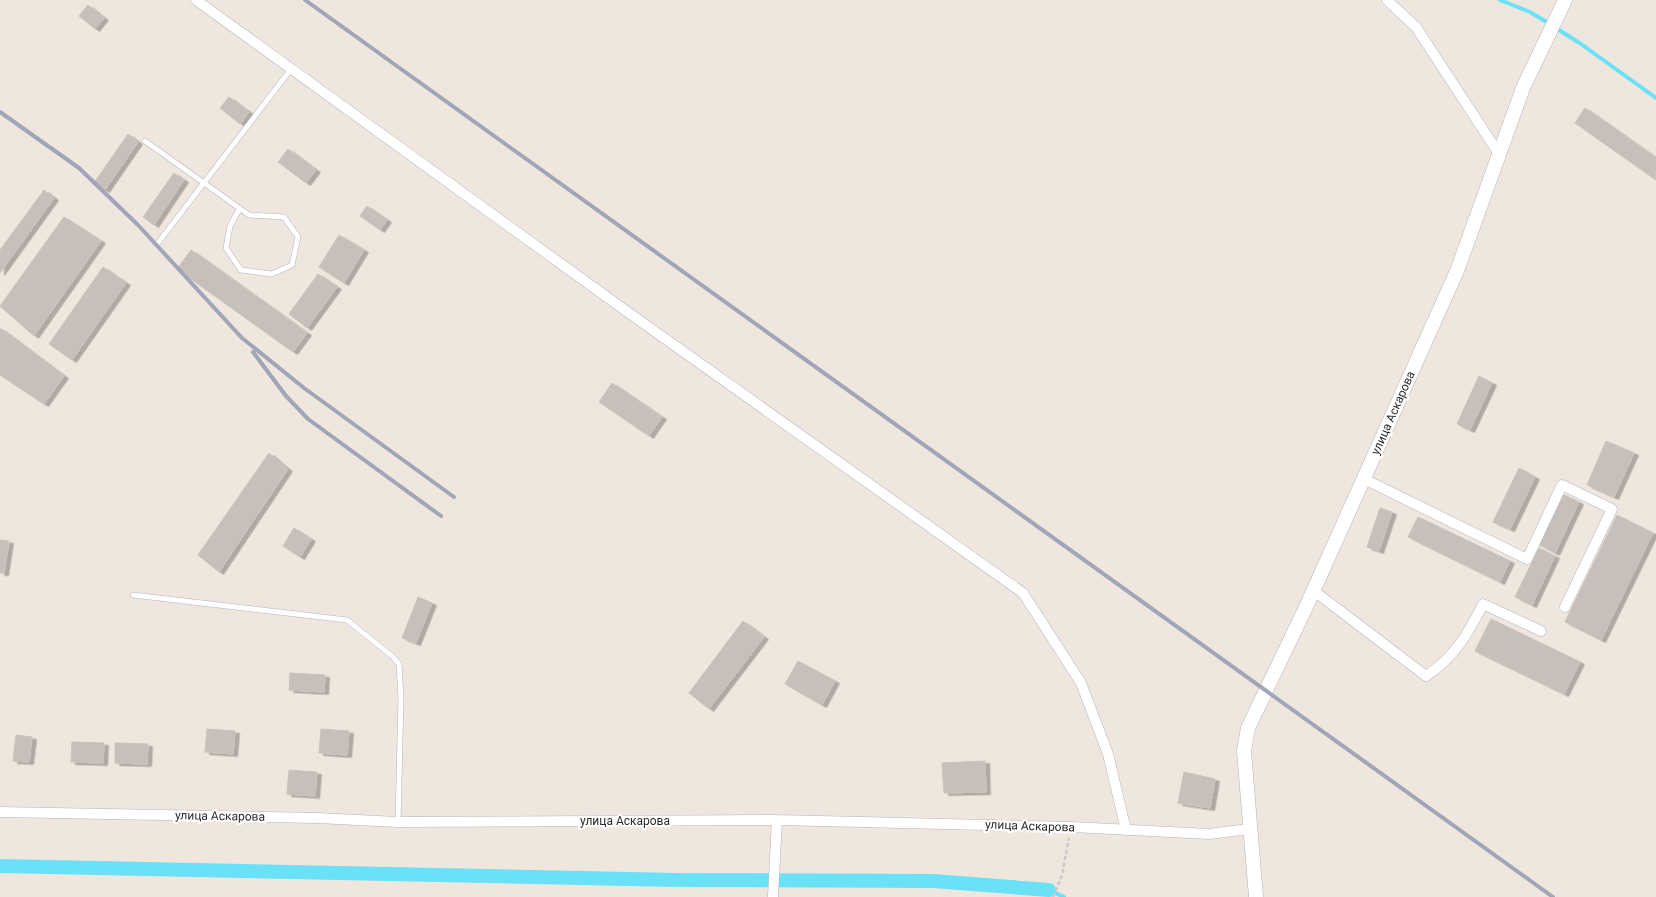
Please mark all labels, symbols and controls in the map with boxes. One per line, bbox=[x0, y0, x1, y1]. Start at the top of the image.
street label: улица Аскарова bbox=[1368, 369, 1418, 457]
street label: улица Аскарова bbox=[175, 808, 265, 824]
street label: улица Аскарова bbox=[580, 814, 670, 828]
street label: улица Аскарова bbox=[985, 817, 1075, 835]

